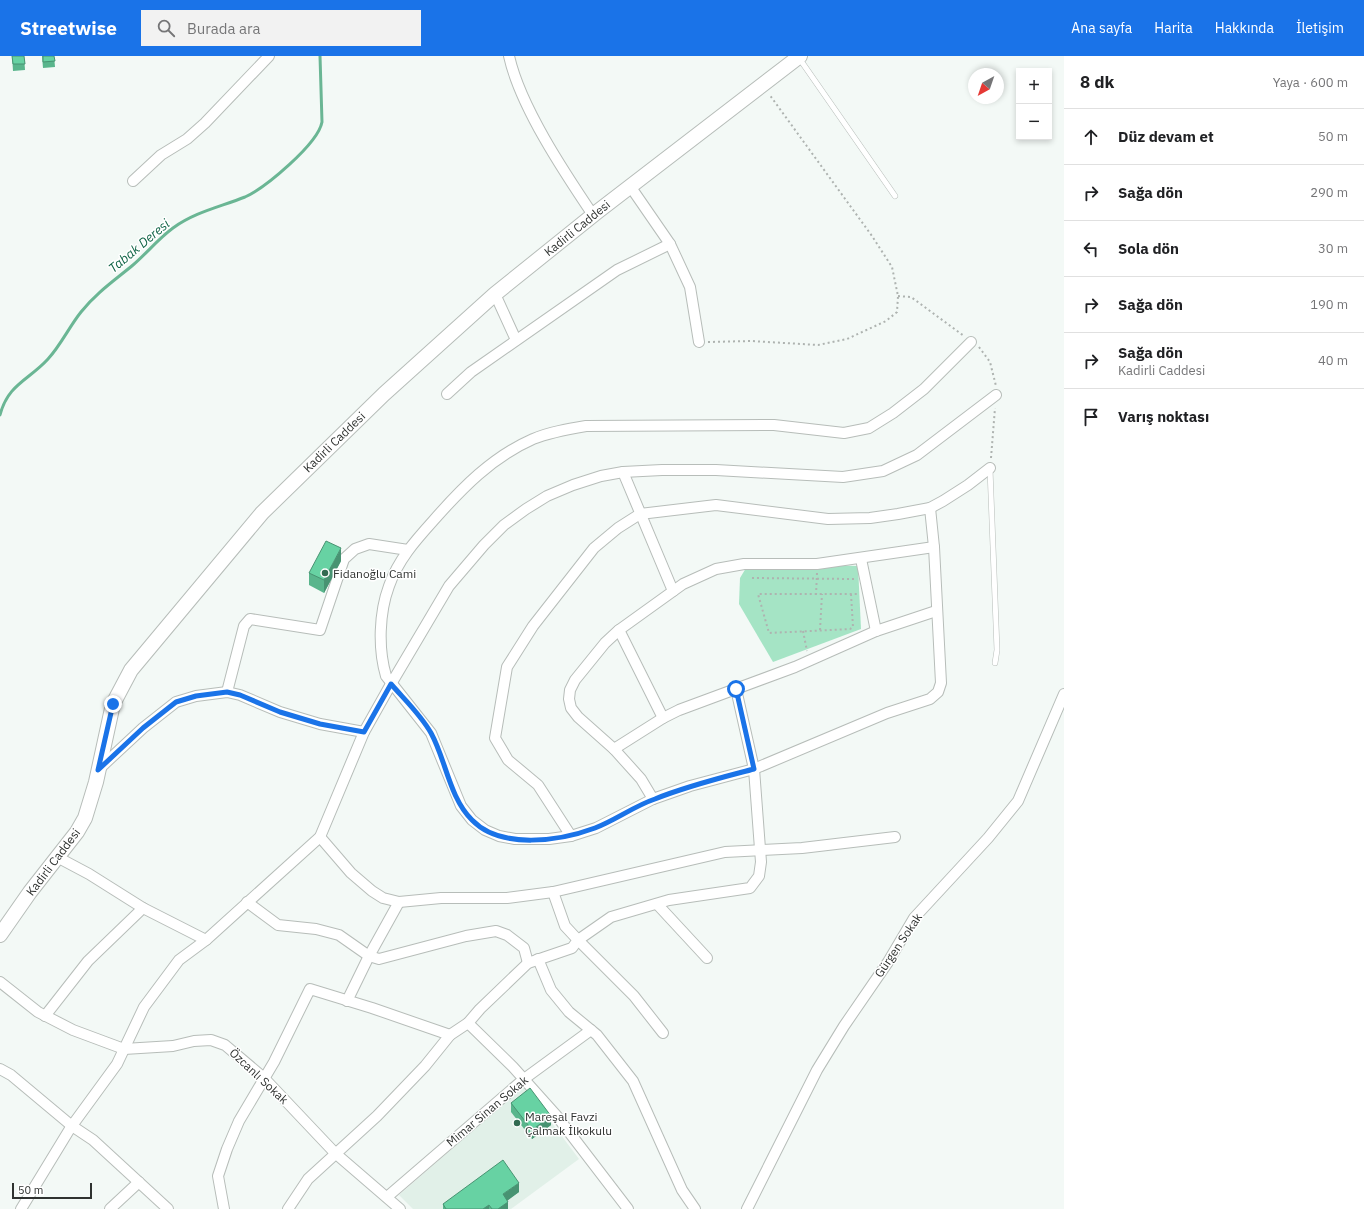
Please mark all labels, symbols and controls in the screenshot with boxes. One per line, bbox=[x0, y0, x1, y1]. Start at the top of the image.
search box bbox=[141, 10, 421, 46]
text: Streetwise bbox=[20, 16, 117, 40]
icon: search bbox=[155, 17, 177, 39]
text: Burada ara bbox=[187, 19, 260, 38]
text: Ana sayfa bbox=[1071, 19, 1132, 37]
text: Harita bbox=[1154, 19, 1193, 37]
text: Hakkında bbox=[1215, 19, 1274, 37]
text: İletişim bbox=[1296, 19, 1344, 37]
north arrow bbox=[968, 68, 1004, 104]
map controls bbox=[1016, 68, 1052, 140]
button: + bbox=[1016, 68, 1052, 104]
text: 8 dk bbox=[1080, 71, 1114, 93]
text: Yaya · 600 m bbox=[1273, 74, 1348, 91]
button: − bbox=[1016, 104, 1052, 140]
icon: ahead bbox=[1080, 126, 1102, 148]
text: Düz devam et bbox=[1118, 127, 1214, 146]
text: 50 m bbox=[1318, 128, 1348, 145]
icon: right bbox=[1080, 182, 1102, 204]
text: Sağa dön bbox=[1118, 183, 1183, 202]
text: 290 m bbox=[1310, 184, 1348, 201]
street label: Kadirli Caddesi bbox=[541, 197, 613, 259]
water label: Tabak Deresi bbox=[105, 215, 174, 277]
icon: left bbox=[1080, 238, 1102, 260]
text: Sola dön bbox=[1118, 239, 1179, 258]
text: 30 m bbox=[1318, 240, 1348, 257]
icon: right bbox=[1080, 294, 1102, 316]
text: Sağa dön bbox=[1118, 295, 1183, 314]
text: 190 m bbox=[1310, 296, 1348, 313]
text: Sağa dön bbox=[1118, 343, 1183, 362]
icon: right bbox=[1080, 350, 1102, 372]
text: 40 m bbox=[1318, 352, 1348, 369]
text: Kadirli Caddesi bbox=[1118, 362, 1205, 379]
icon: arrive bbox=[1080, 406, 1102, 428]
text: Varış noktası bbox=[1118, 407, 1209, 426]
street label: Kadirli Caddesi bbox=[300, 409, 368, 475]
place label: Fidanoğlu Cami bbox=[333, 566, 416, 581]
marker: Fidanoğlu Cami bbox=[320, 568, 330, 578]
route start bbox=[727, 680, 745, 698]
route end bbox=[104, 695, 122, 713]
street label: Kadirli Caddesi bbox=[23, 825, 83, 899]
street label: Gürgen Sokak bbox=[871, 909, 925, 980]
street label: Özcanlı Sokak bbox=[226, 1045, 292, 1108]
street label: Mimar Sinan Sokak bbox=[443, 1072, 532, 1150]
place label: Mareşal Favzi Çalmak İlkokulu bbox=[525, 1109, 612, 1138]
marker: Mareşal Favzi Çalmak İlkokulu bbox=[512, 1118, 522, 1128]
scale bar bbox=[12, 1181, 92, 1200]
text: 50 m bbox=[18, 1183, 43, 1197]

